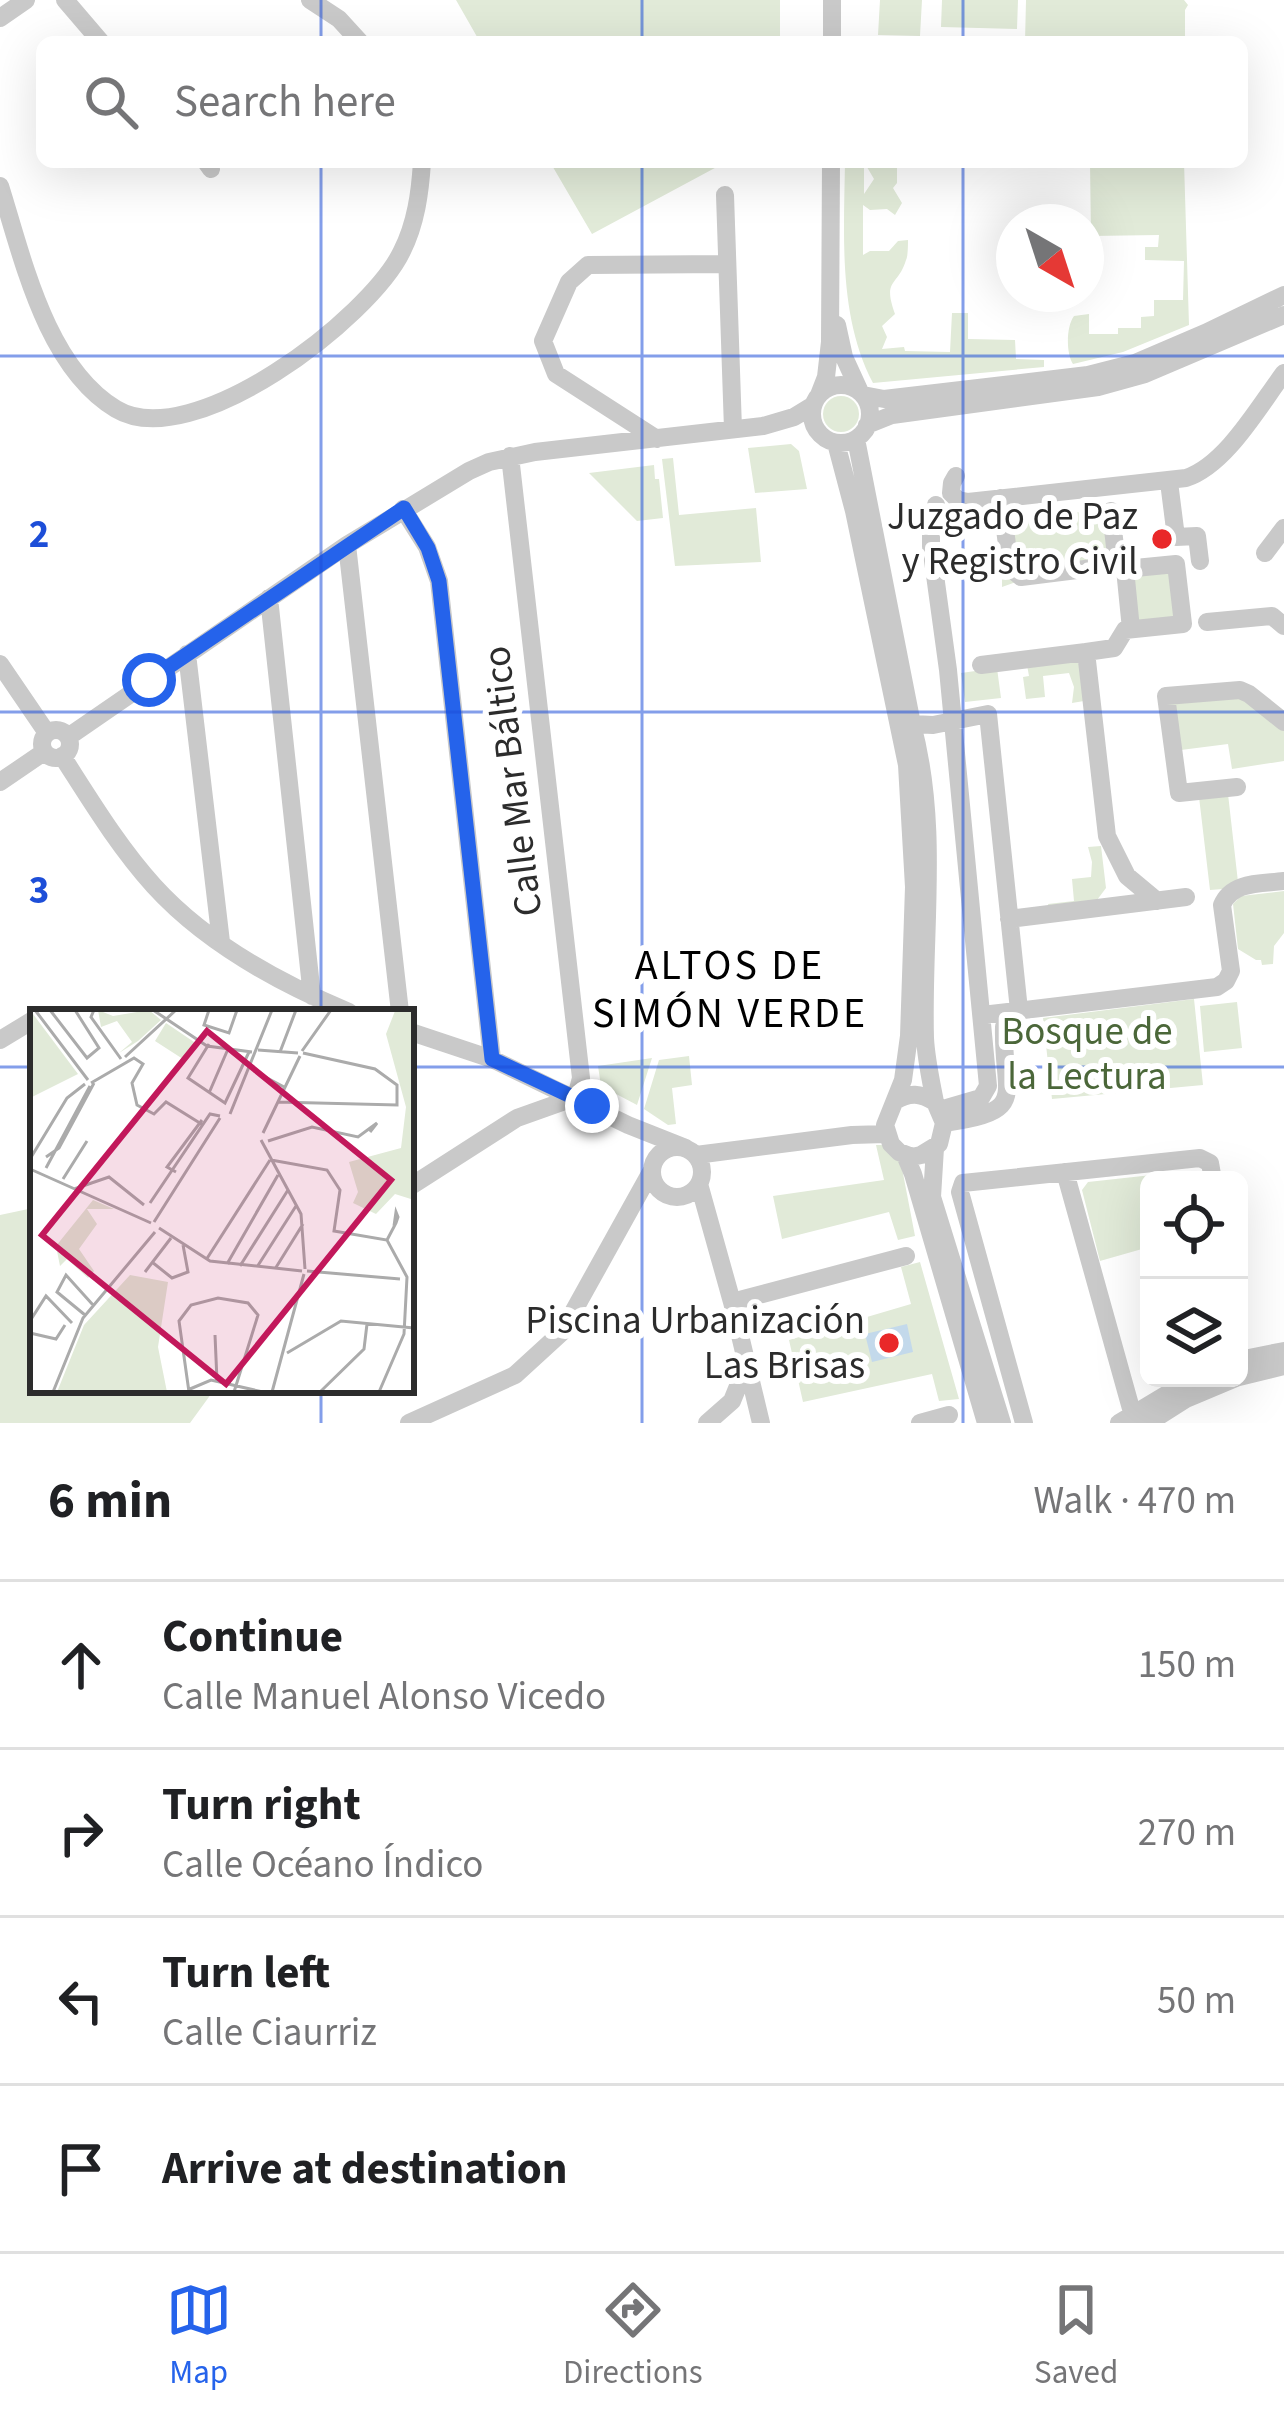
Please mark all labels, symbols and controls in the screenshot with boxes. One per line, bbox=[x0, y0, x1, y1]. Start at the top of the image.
search box bbox=[36, 36, 1248, 168]
icon: search bbox=[78, 69, 144, 135]
text: Search here bbox=[174, 70, 396, 134]
north arrow bbox=[996, 204, 1104, 312]
place label: Juzgado de Paz y Registro Civil bbox=[887, 489, 1138, 590]
text: 2 bbox=[29, 507, 49, 563]
marker: Juzgado de Paz y Registro Civil bbox=[1149, 526, 1175, 552]
street label: Calle Mar Báltico bbox=[469, 643, 557, 919]
route start bbox=[122, 653, 176, 707]
text: 3 bbox=[29, 863, 49, 919]
district label: ALTOS DE SIMÓN VERDE bbox=[592, 936, 868, 1044]
park label: Bosque de la Lectura bbox=[1001, 1004, 1173, 1105]
inset map bbox=[30, 1009, 414, 1393]
route end bbox=[565, 1079, 619, 1133]
map controls bbox=[1140, 1171, 1248, 1387]
button: locate bbox=[1140, 1171, 1248, 1279]
button: layers bbox=[1140, 1279, 1248, 1387]
place label: Piscina Urbanización Las Brisas bbox=[525, 1293, 865, 1394]
marker: Piscina Urbanización Las Brisas bbox=[876, 1330, 902, 1356]
text: 6 min bbox=[48, 1465, 172, 1537]
text: Walk · 470 m bbox=[1033, 1473, 1236, 1529]
text: Continue bbox=[162, 1605, 343, 1669]
icon: ahead bbox=[48, 1632, 114, 1698]
text: 150 m bbox=[1138, 1637, 1236, 1693]
text: Calle Manuel Alonso Vicedo bbox=[162, 1669, 606, 1725]
text: Turn right bbox=[162, 1773, 361, 1837]
icon: right bbox=[48, 1800, 114, 1866]
text: 270 m bbox=[1138, 1805, 1236, 1861]
text: Calle Océano Índico bbox=[162, 1837, 483, 1893]
text: Turn left bbox=[162, 1941, 330, 2005]
icon: left bbox=[48, 1968, 114, 2034]
text: 50 m bbox=[1157, 1973, 1236, 2029]
text: Calle Ciaurriz bbox=[162, 2005, 377, 2061]
icon: arrive bbox=[48, 2136, 114, 2202]
text: Arrive at destination bbox=[162, 2137, 567, 2201]
tab: Map bbox=[166, 2277, 232, 2396]
tab: Directions bbox=[563, 2277, 703, 2396]
tab: Saved bbox=[1034, 2277, 1118, 2396]

